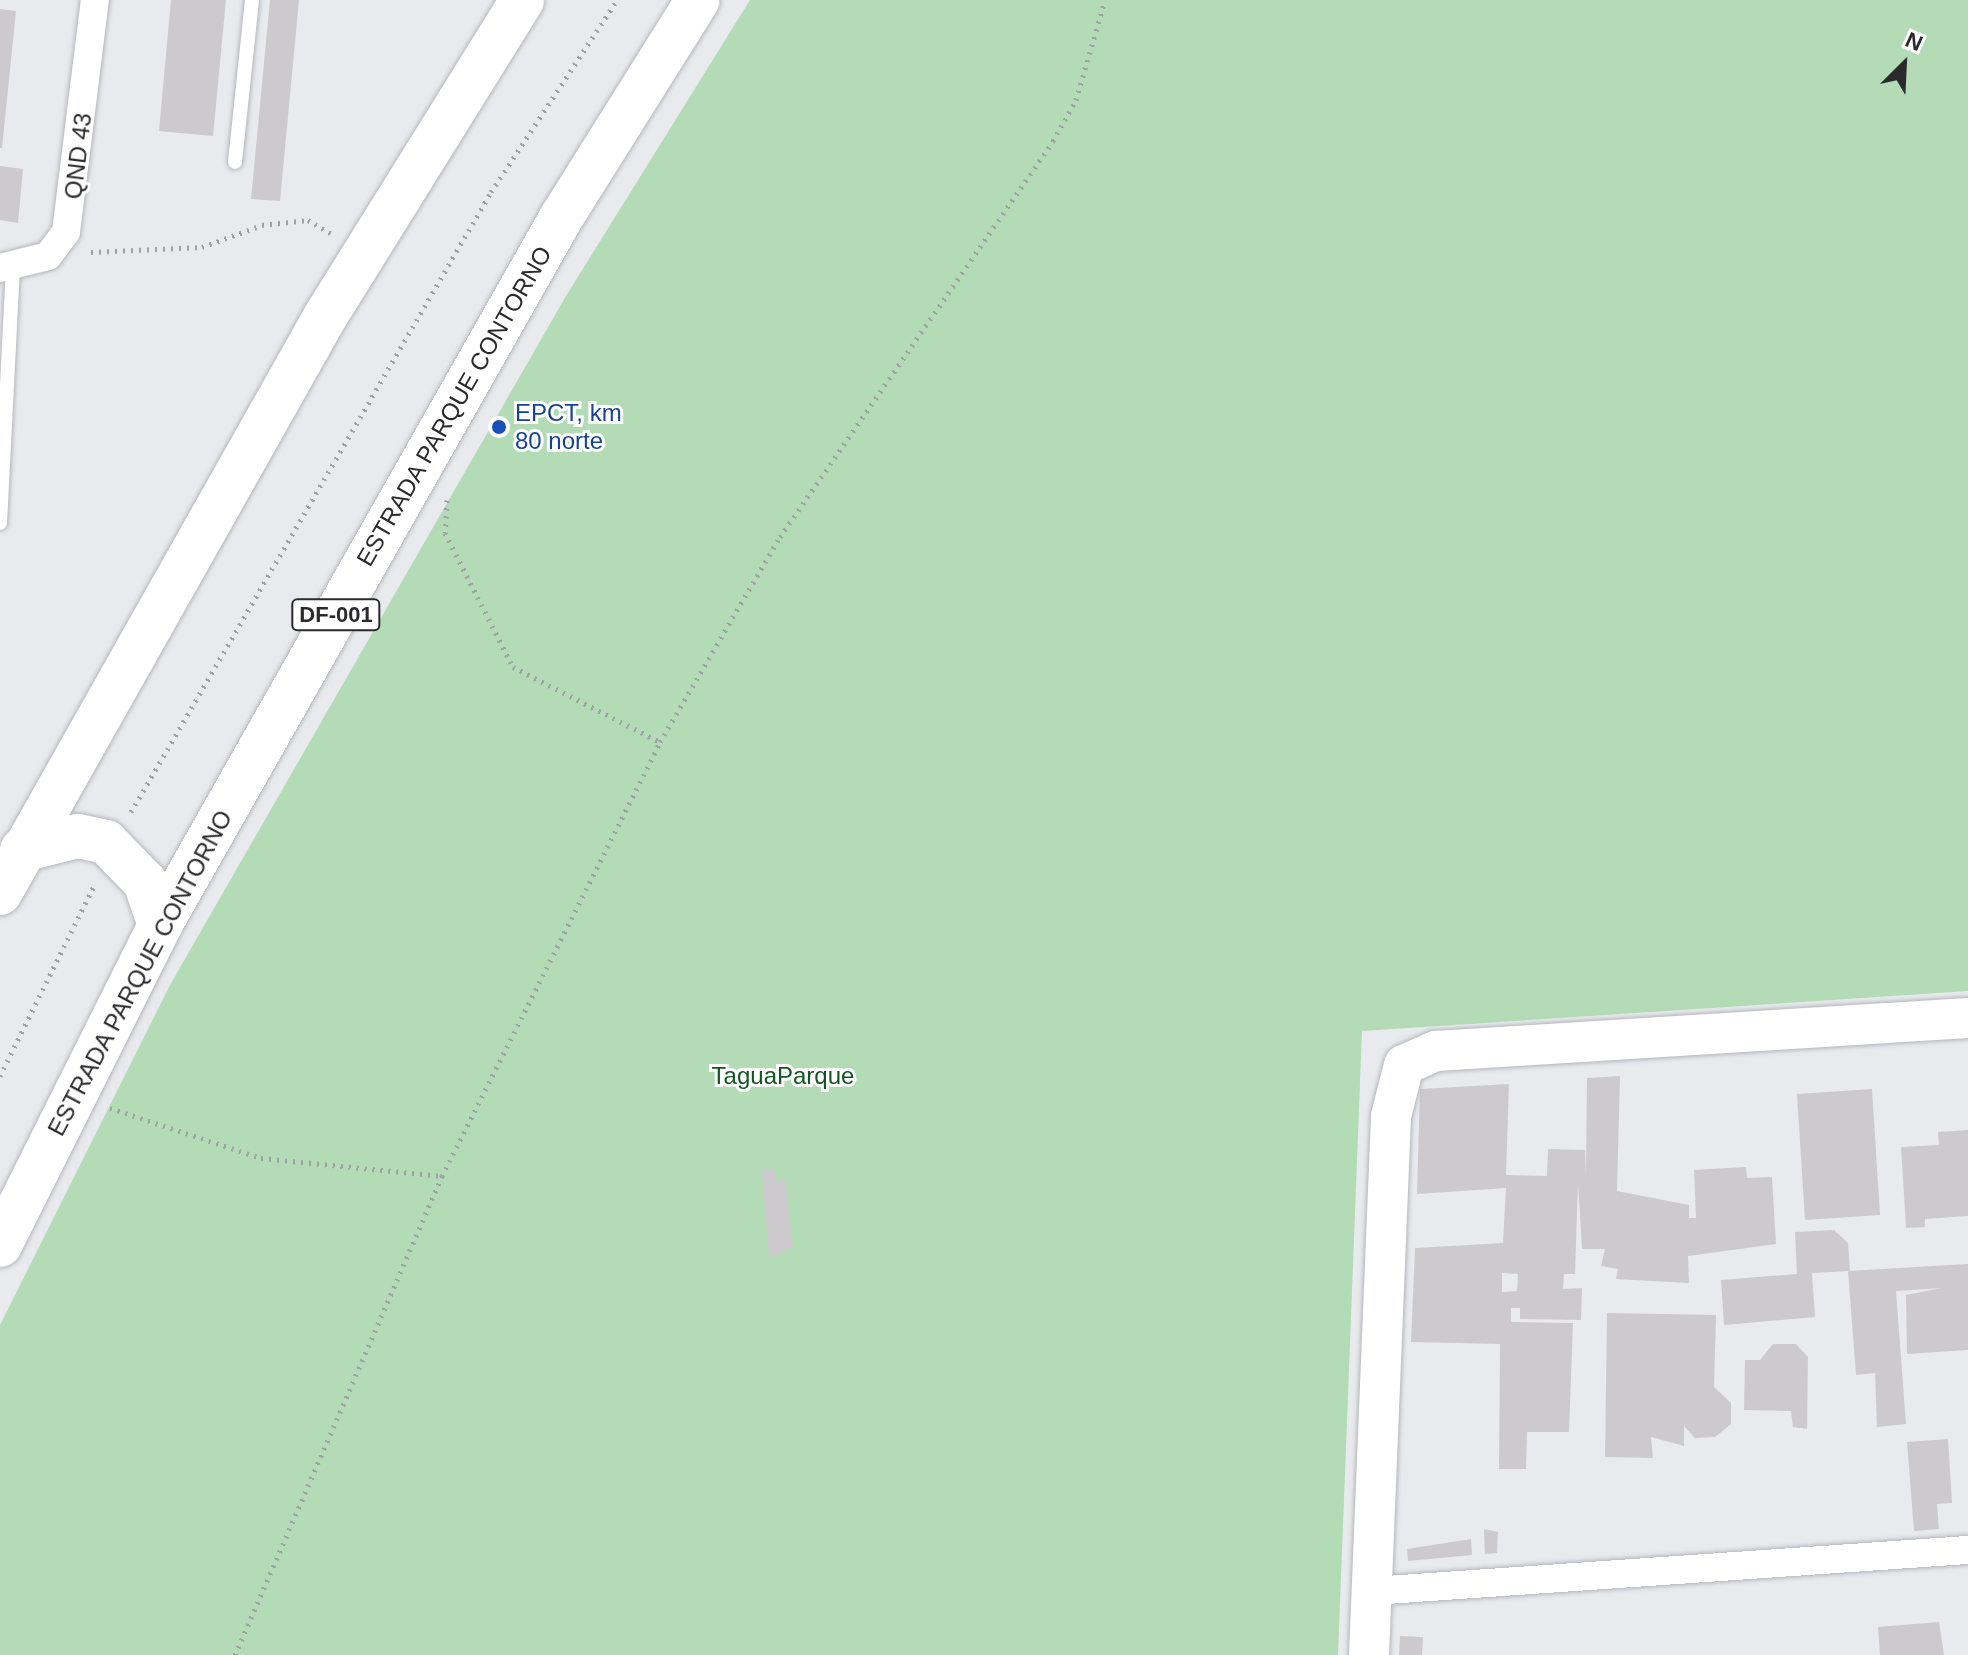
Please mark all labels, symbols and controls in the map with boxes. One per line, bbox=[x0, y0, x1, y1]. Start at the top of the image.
north arrow bbox=[1864, 24, 1944, 104]
text: N bbox=[1902, 27, 1926, 56]
street label: QND 43 bbox=[58, 111, 98, 201]
street label: ESTRADA PARQUE CONTORNO bbox=[350, 240, 558, 572]
place label: EPCT, km 80 norte bbox=[515, 399, 622, 455]
marker: EPCT, km 80 norte bbox=[490, 418, 508, 436]
road number: DF-001 bbox=[290, 597, 382, 633]
street label: ESTRADA PARQUE CONTORNO bbox=[41, 805, 239, 1141]
park label: TaguaParque bbox=[712, 1062, 854, 1090]

